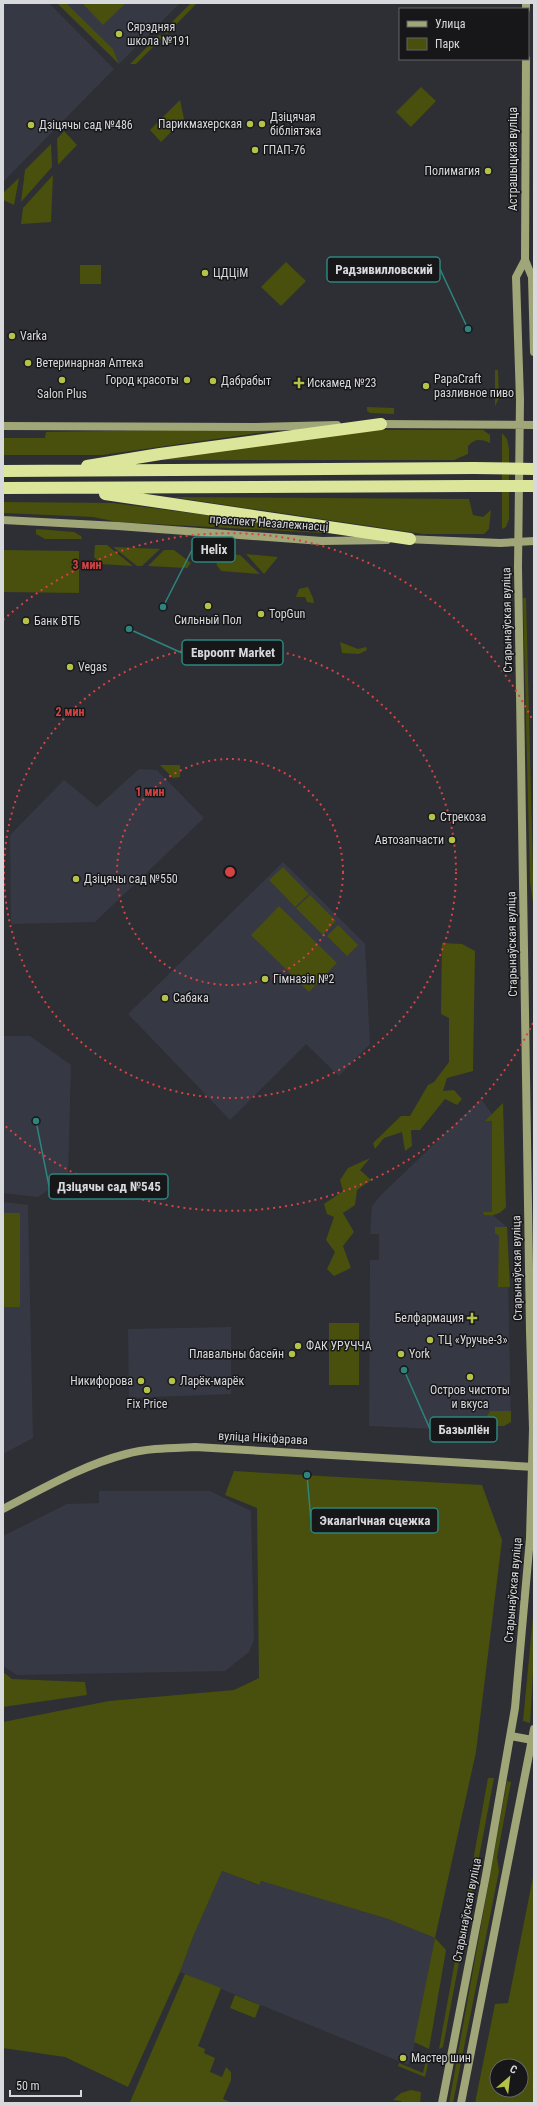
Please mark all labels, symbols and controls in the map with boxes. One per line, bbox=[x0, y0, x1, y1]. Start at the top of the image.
legend bbox=[399, 8, 529, 60]
text: Улица bbox=[435, 17, 466, 31]
place label: Сярэдняя школа №191 bbox=[127, 20, 190, 48]
marker: Сярэдняя школа №191 bbox=[114, 29, 124, 39]
text: Парк bbox=[435, 37, 460, 51]
street label: Астрашыцкая вуліца bbox=[506, 107, 520, 211]
place label: Дзіцячая бібліятэка bbox=[270, 110, 322, 138]
place label: Парикмахерская bbox=[158, 117, 242, 131]
place label: Дзіцячы сад №486 bbox=[39, 118, 133, 132]
marker: Парикмахерская bbox=[245, 119, 255, 129]
marker: Дзіцячая бібліятэка bbox=[257, 119, 267, 129]
marker: Дзіцячы сад №486 bbox=[26, 120, 36, 130]
place label: ГПАП-76 bbox=[263, 143, 306, 157]
marker: ГПАП-76 bbox=[250, 145, 260, 155]
place label: Полимагия bbox=[425, 164, 480, 178]
marker: Полимагия bbox=[483, 166, 493, 176]
callout: Радзивилловский bbox=[327, 257, 440, 282]
text: Радзивилловский bbox=[335, 262, 433, 277]
place label: ЦДЦіМ bbox=[213, 266, 248, 280]
marker: ЦДЦіМ bbox=[200, 268, 210, 278]
place label: Varka bbox=[20, 329, 47, 343]
marker: Varka bbox=[7, 331, 17, 341]
place label: Ветеринарная Аптека bbox=[36, 356, 144, 370]
marker: Ветеринарная Аптека bbox=[23, 358, 33, 368]
place label: PapaCraft разливное пиво bbox=[434, 372, 514, 400]
place label: Город красоты bbox=[105, 373, 179, 387]
place label: Дабрабыт bbox=[221, 374, 271, 388]
marker: Salon Plus bbox=[57, 375, 67, 385]
marker: Город красоты bbox=[182, 375, 192, 385]
marker: Дабрабыт bbox=[208, 376, 218, 386]
place label: Искамед №23 bbox=[307, 376, 377, 390]
marker: Искамед №23 bbox=[294, 378, 304, 388]
marker: PapaCraft разливное пиво bbox=[421, 381, 431, 391]
place label: Salon Plus bbox=[37, 387, 87, 401]
street label: праспект Незалежнасці bbox=[209, 512, 329, 534]
callout: Helix bbox=[192, 537, 235, 562]
text: Helix bbox=[201, 542, 227, 557]
text: 3 мин bbox=[73, 558, 101, 572]
street label: Старынаўская вуліца bbox=[499, 567, 515, 673]
marker: Сильный Пол bbox=[203, 601, 213, 611]
place label: TopGun bbox=[269, 607, 305, 621]
marker: TopGun bbox=[256, 609, 266, 619]
place label: Сильный Пол bbox=[174, 613, 242, 627]
place label: Банк ВТБ bbox=[34, 614, 81, 628]
marker: Банк ВТБ bbox=[21, 616, 31, 626]
callout: Евроопт Market bbox=[182, 640, 283, 665]
text: Евроопт Market bbox=[191, 645, 275, 660]
place label: Vegas bbox=[78, 660, 107, 674]
marker: Vegas bbox=[65, 662, 75, 672]
text: 2 мин bbox=[56, 705, 84, 719]
text: 1 мин bbox=[136, 785, 164, 799]
place label: Стрекоза bbox=[440, 810, 486, 824]
marker: Стрекоза bbox=[427, 812, 437, 822]
place label: Автозапчасти bbox=[375, 833, 444, 847]
marker: Автозапчасти bbox=[447, 835, 457, 845]
centre of rings bbox=[223, 865, 237, 879]
place label: Дзіцячы сад №550 bbox=[84, 872, 178, 886]
marker: Дзіцячы сад №550 bbox=[71, 874, 81, 884]
street label: Старынаўская вуліца bbox=[504, 891, 520, 997]
place label: Гімназія №2 bbox=[273, 972, 335, 986]
marker: Гімназія №2 bbox=[260, 974, 270, 984]
place label: Сабака bbox=[173, 991, 209, 1005]
marker: Сабака bbox=[160, 993, 170, 1003]
callout: Дзіцячы сад №545 bbox=[49, 1174, 168, 1199]
text: Дзіцячы сад №545 bbox=[57, 1179, 161, 1194]
street label: Старынаўская вуліца bbox=[509, 1215, 525, 1321]
place label: Белфармация bbox=[395, 1311, 464, 1325]
marker: Белфармация bbox=[467, 1313, 477, 1323]
place label: ТЦ «Уручье-3» bbox=[438, 1333, 508, 1347]
marker: ТЦ «Уручье-3» bbox=[425, 1335, 435, 1345]
place label: ФАК УРУЧЧА bbox=[306, 1339, 372, 1353]
marker: ФАК УРУЧЧА bbox=[293, 1341, 303, 1351]
place label: Плавальны басейн bbox=[189, 1347, 284, 1361]
place label: York bbox=[409, 1347, 431, 1361]
marker: Плавальны басейн bbox=[287, 1349, 297, 1359]
marker: York bbox=[396, 1349, 406, 1359]
marker: Остров чистоты и вкуса bbox=[465, 1372, 475, 1382]
place label: Никифорова bbox=[70, 1374, 133, 1388]
place label: Ларёк-марёк bbox=[180, 1374, 244, 1388]
marker: Никифорова bbox=[136, 1376, 146, 1386]
marker: Ларёк-марёк bbox=[167, 1376, 177, 1386]
place label: Остров чистоты и вкуса bbox=[430, 1383, 510, 1411]
marker: Fix Price bbox=[142, 1385, 152, 1395]
place label: Fix Price bbox=[127, 1397, 168, 1411]
callout: Базыліён bbox=[430, 1417, 497, 1442]
text: Базыліён bbox=[438, 1422, 490, 1437]
street label: вуліца Нікіфарава bbox=[218, 1429, 308, 1447]
callout: Экалагічная сцежка bbox=[311, 1508, 438, 1533]
text: Экалагічная сцежка bbox=[320, 1513, 430, 1528]
street label: Старынаўская вуліца bbox=[501, 1537, 525, 1643]
street label: Старынаўская вуліца bbox=[450, 1857, 484, 1963]
place label: Мастер шин bbox=[411, 2051, 471, 2065]
marker: Мастер шин bbox=[398, 2053, 408, 2063]
north arrow bbox=[489, 2058, 529, 2098]
text: С bbox=[508, 2062, 519, 2077]
scale bar bbox=[10, 2072, 81, 2098]
text: 50 m bbox=[16, 2079, 40, 2093]

